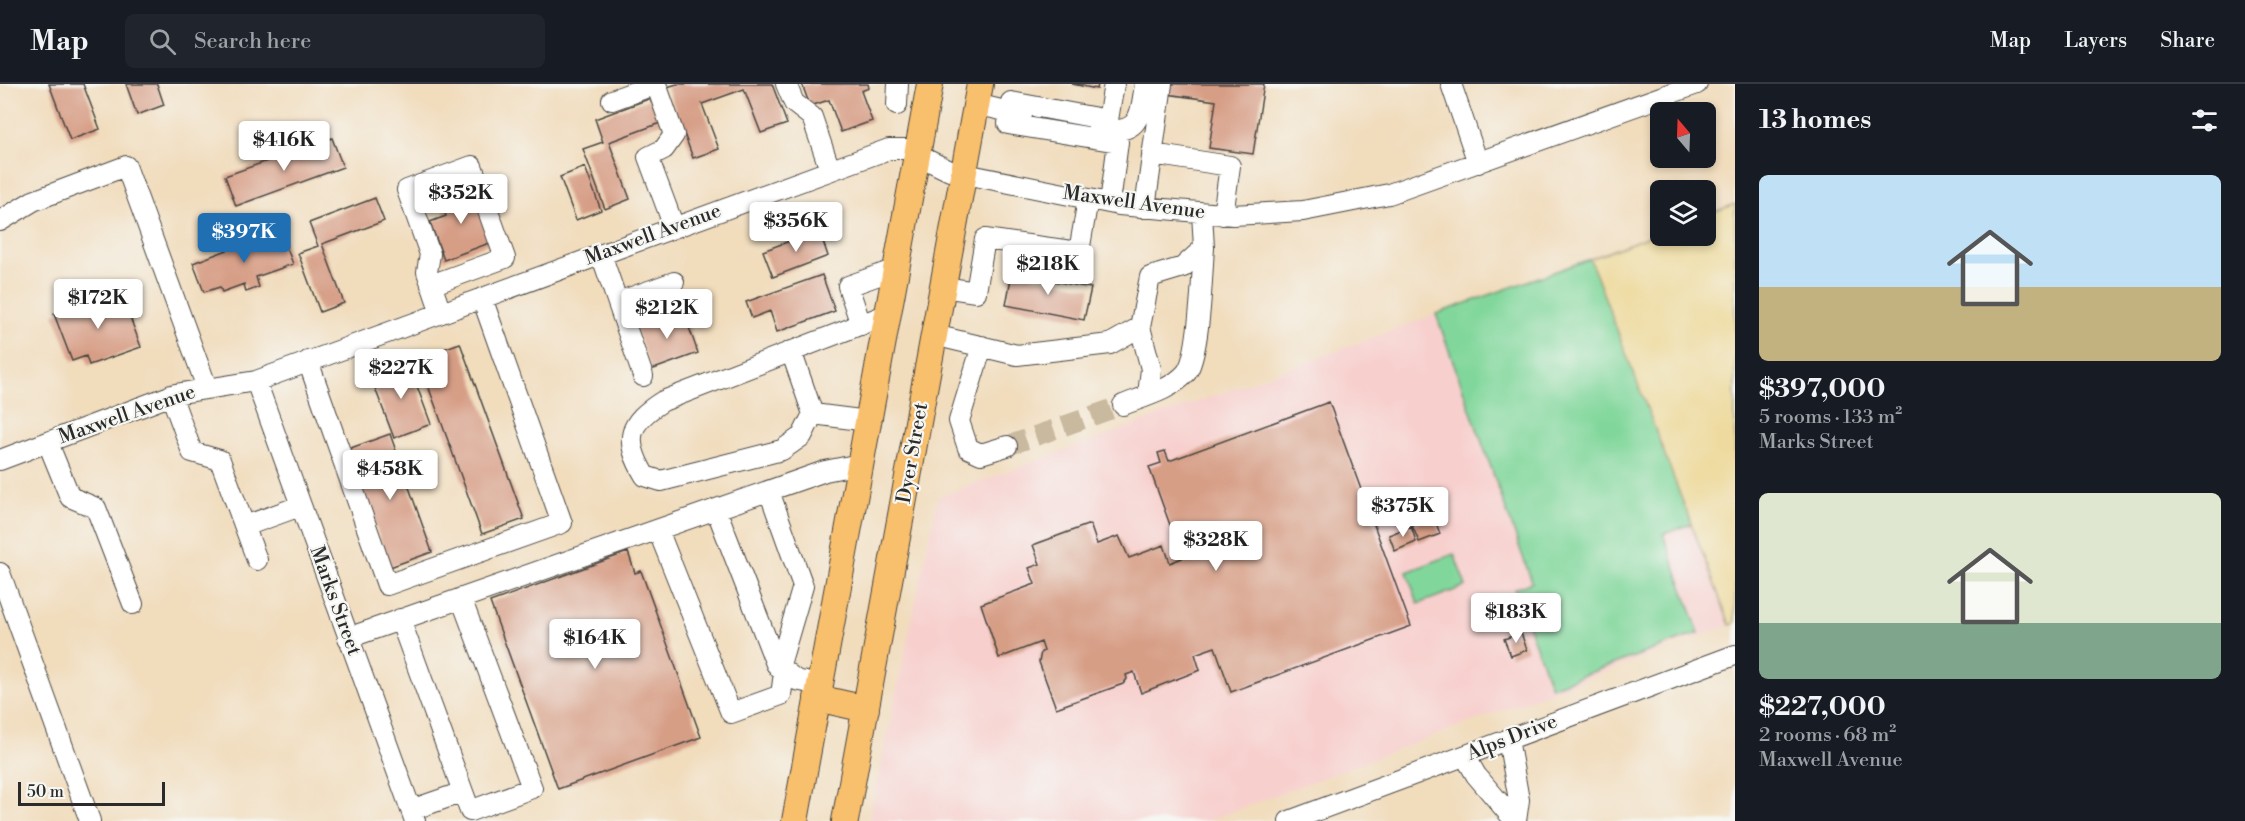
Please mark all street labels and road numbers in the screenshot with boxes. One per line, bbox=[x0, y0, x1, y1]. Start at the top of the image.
street label: Maxwell Avenue bbox=[1061, 181, 1207, 225]
street label: Maxwell Avenue bbox=[581, 199, 725, 271]
street label: Maxwell Avenue bbox=[55, 380, 199, 450]
street label: Dyer Street bbox=[892, 401, 934, 505]
street label: Marks Street bbox=[304, 543, 366, 659]
street label: Alps Drive bbox=[1462, 709, 1561, 767]

